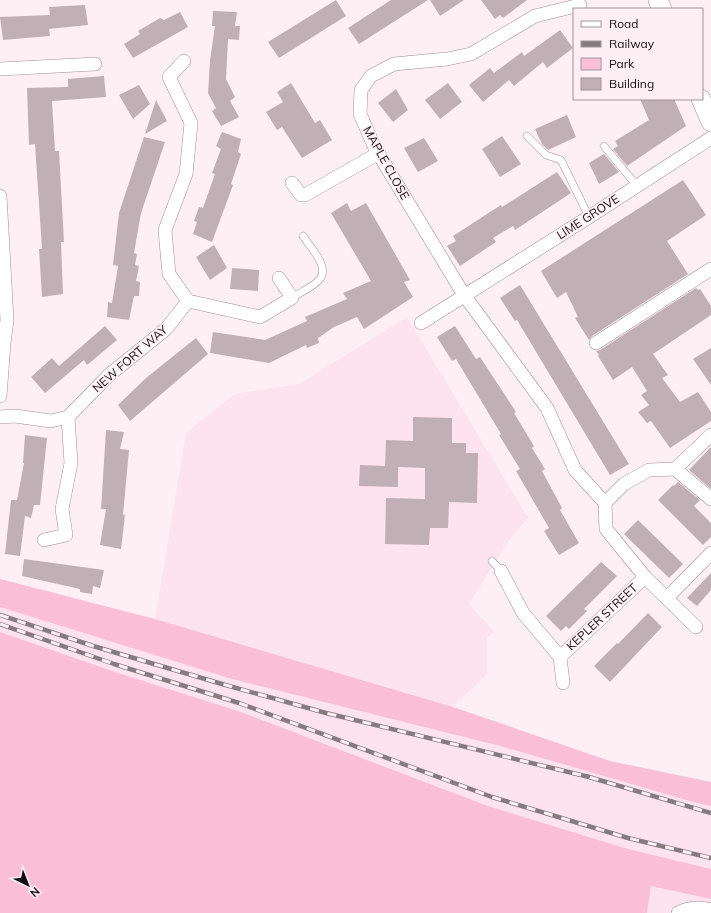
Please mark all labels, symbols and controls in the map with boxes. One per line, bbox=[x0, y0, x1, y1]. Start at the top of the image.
legend bbox=[573, 8, 703, 100]
text: Road bbox=[609, 16, 638, 31]
text: Railway bbox=[609, 36, 655, 51]
text: Park bbox=[609, 56, 635, 71]
text: Building bbox=[609, 76, 654, 91]
street label: MAPLE CLOSE bbox=[360, 123, 413, 202]
street label: LIME GROVE bbox=[554, 191, 622, 242]
street label: NEW FORT WAY bbox=[89, 321, 171, 395]
street label: KEPLER STREET bbox=[563, 579, 641, 653]
north arrow bbox=[8, 865, 48, 905]
text: N bbox=[27, 884, 43, 900]

